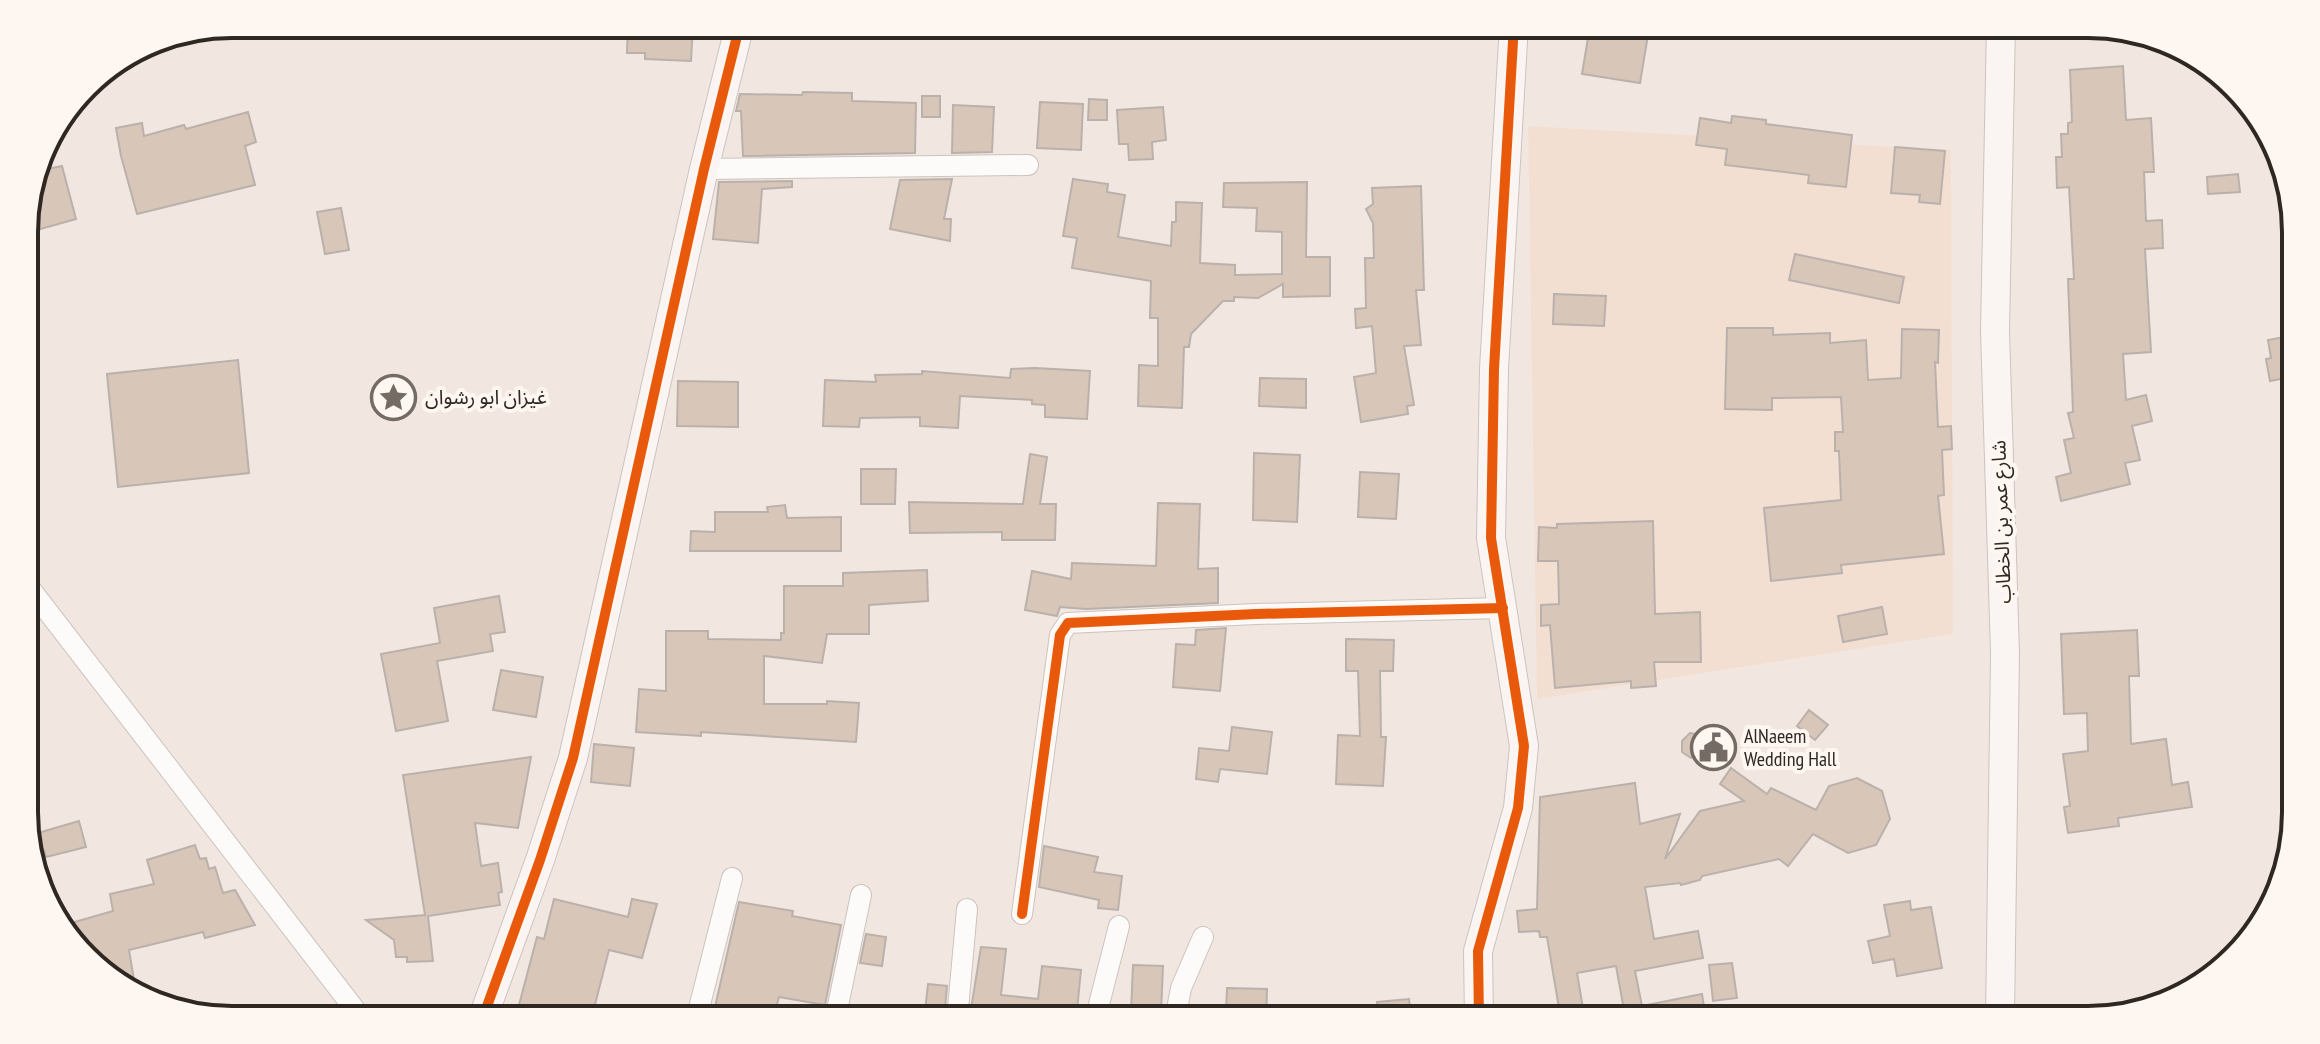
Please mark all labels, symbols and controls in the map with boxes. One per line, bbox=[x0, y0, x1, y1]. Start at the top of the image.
place icon: غيزان ابو رشوان bbox=[370, 373, 418, 421]
place label: غيزان ابو رشوان bbox=[425, 384, 547, 410]
street label: شارع عمر بن الخطاب bbox=[1985, 440, 2019, 604]
public building icon: AlNaeem Wedding Hall bbox=[1689, 723, 1737, 771]
place label: AlNaeem Wedding Hall bbox=[1744, 723, 1837, 772]

